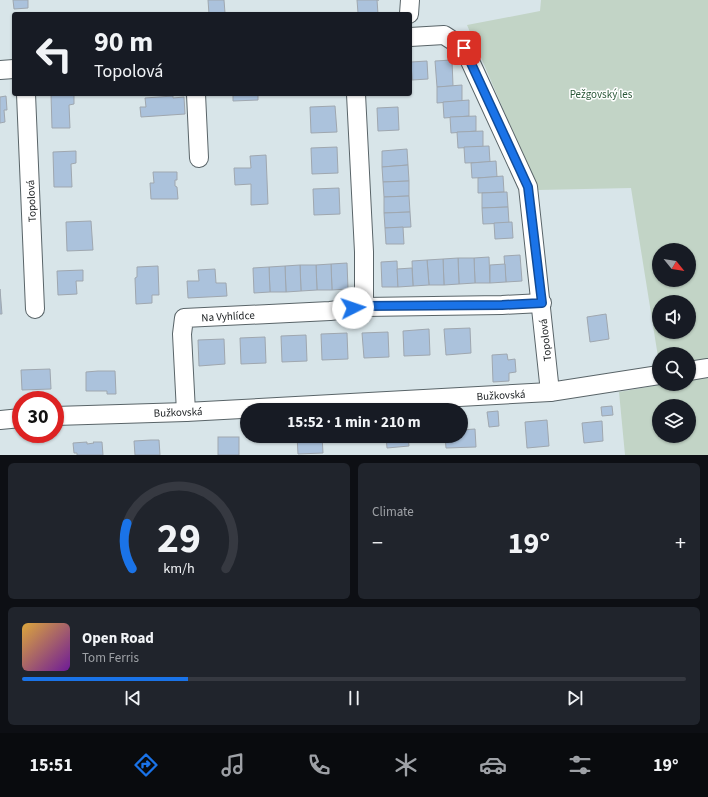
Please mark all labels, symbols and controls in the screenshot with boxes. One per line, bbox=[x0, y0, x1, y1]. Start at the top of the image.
text: 90 m bbox=[94, 22, 153, 62]
icon: left bbox=[28, 28, 80, 80]
pin bbox=[447, 31, 481, 65]
icon: arrive bbox=[453, 37, 475, 59]
text: Topolová bbox=[94, 59, 163, 84]
park label: Pežgovský les bbox=[570, 87, 633, 102]
street label: Topolová bbox=[23, 179, 40, 223]
north arrow bbox=[652, 243, 696, 287]
map controls bbox=[652, 243, 696, 443]
position arrow bbox=[332, 287, 374, 329]
button: sound bbox=[652, 295, 696, 339]
street label: Na Vyhlídce bbox=[201, 308, 256, 325]
street label: Topolová bbox=[536, 318, 555, 362]
button: search bbox=[652, 347, 696, 391]
street label: Bužkovská bbox=[476, 387, 526, 404]
speed limit sign: 30 bbox=[12, 391, 64, 443]
button: layers bbox=[652, 399, 696, 443]
street label: Bužkovská bbox=[153, 404, 203, 421]
text: 15:52 · 1 min · 210 m bbox=[287, 412, 421, 433]
text: Climate bbox=[372, 503, 414, 521]
text: 29 bbox=[157, 509, 201, 569]
text: 19° bbox=[508, 522, 550, 565]
text: − bbox=[372, 527, 383, 559]
text: + bbox=[675, 527, 686, 559]
text: km/h bbox=[163, 558, 195, 579]
text: Open Road bbox=[82, 628, 154, 649]
text: Tom Ferris bbox=[82, 649, 139, 667]
icon: previous bbox=[122, 687, 144, 709]
icon: pause bbox=[343, 687, 365, 709]
icon: next bbox=[564, 687, 586, 709]
icon: directions bbox=[132, 751, 160, 779]
icon: music bbox=[219, 751, 247, 779]
icon: phone bbox=[305, 751, 333, 779]
icon: climate bbox=[392, 751, 420, 779]
icon: car bbox=[479, 751, 507, 779]
icon: filters bbox=[566, 751, 594, 779]
text: 15:51 bbox=[29, 753, 73, 778]
text: 19° bbox=[653, 753, 679, 778]

